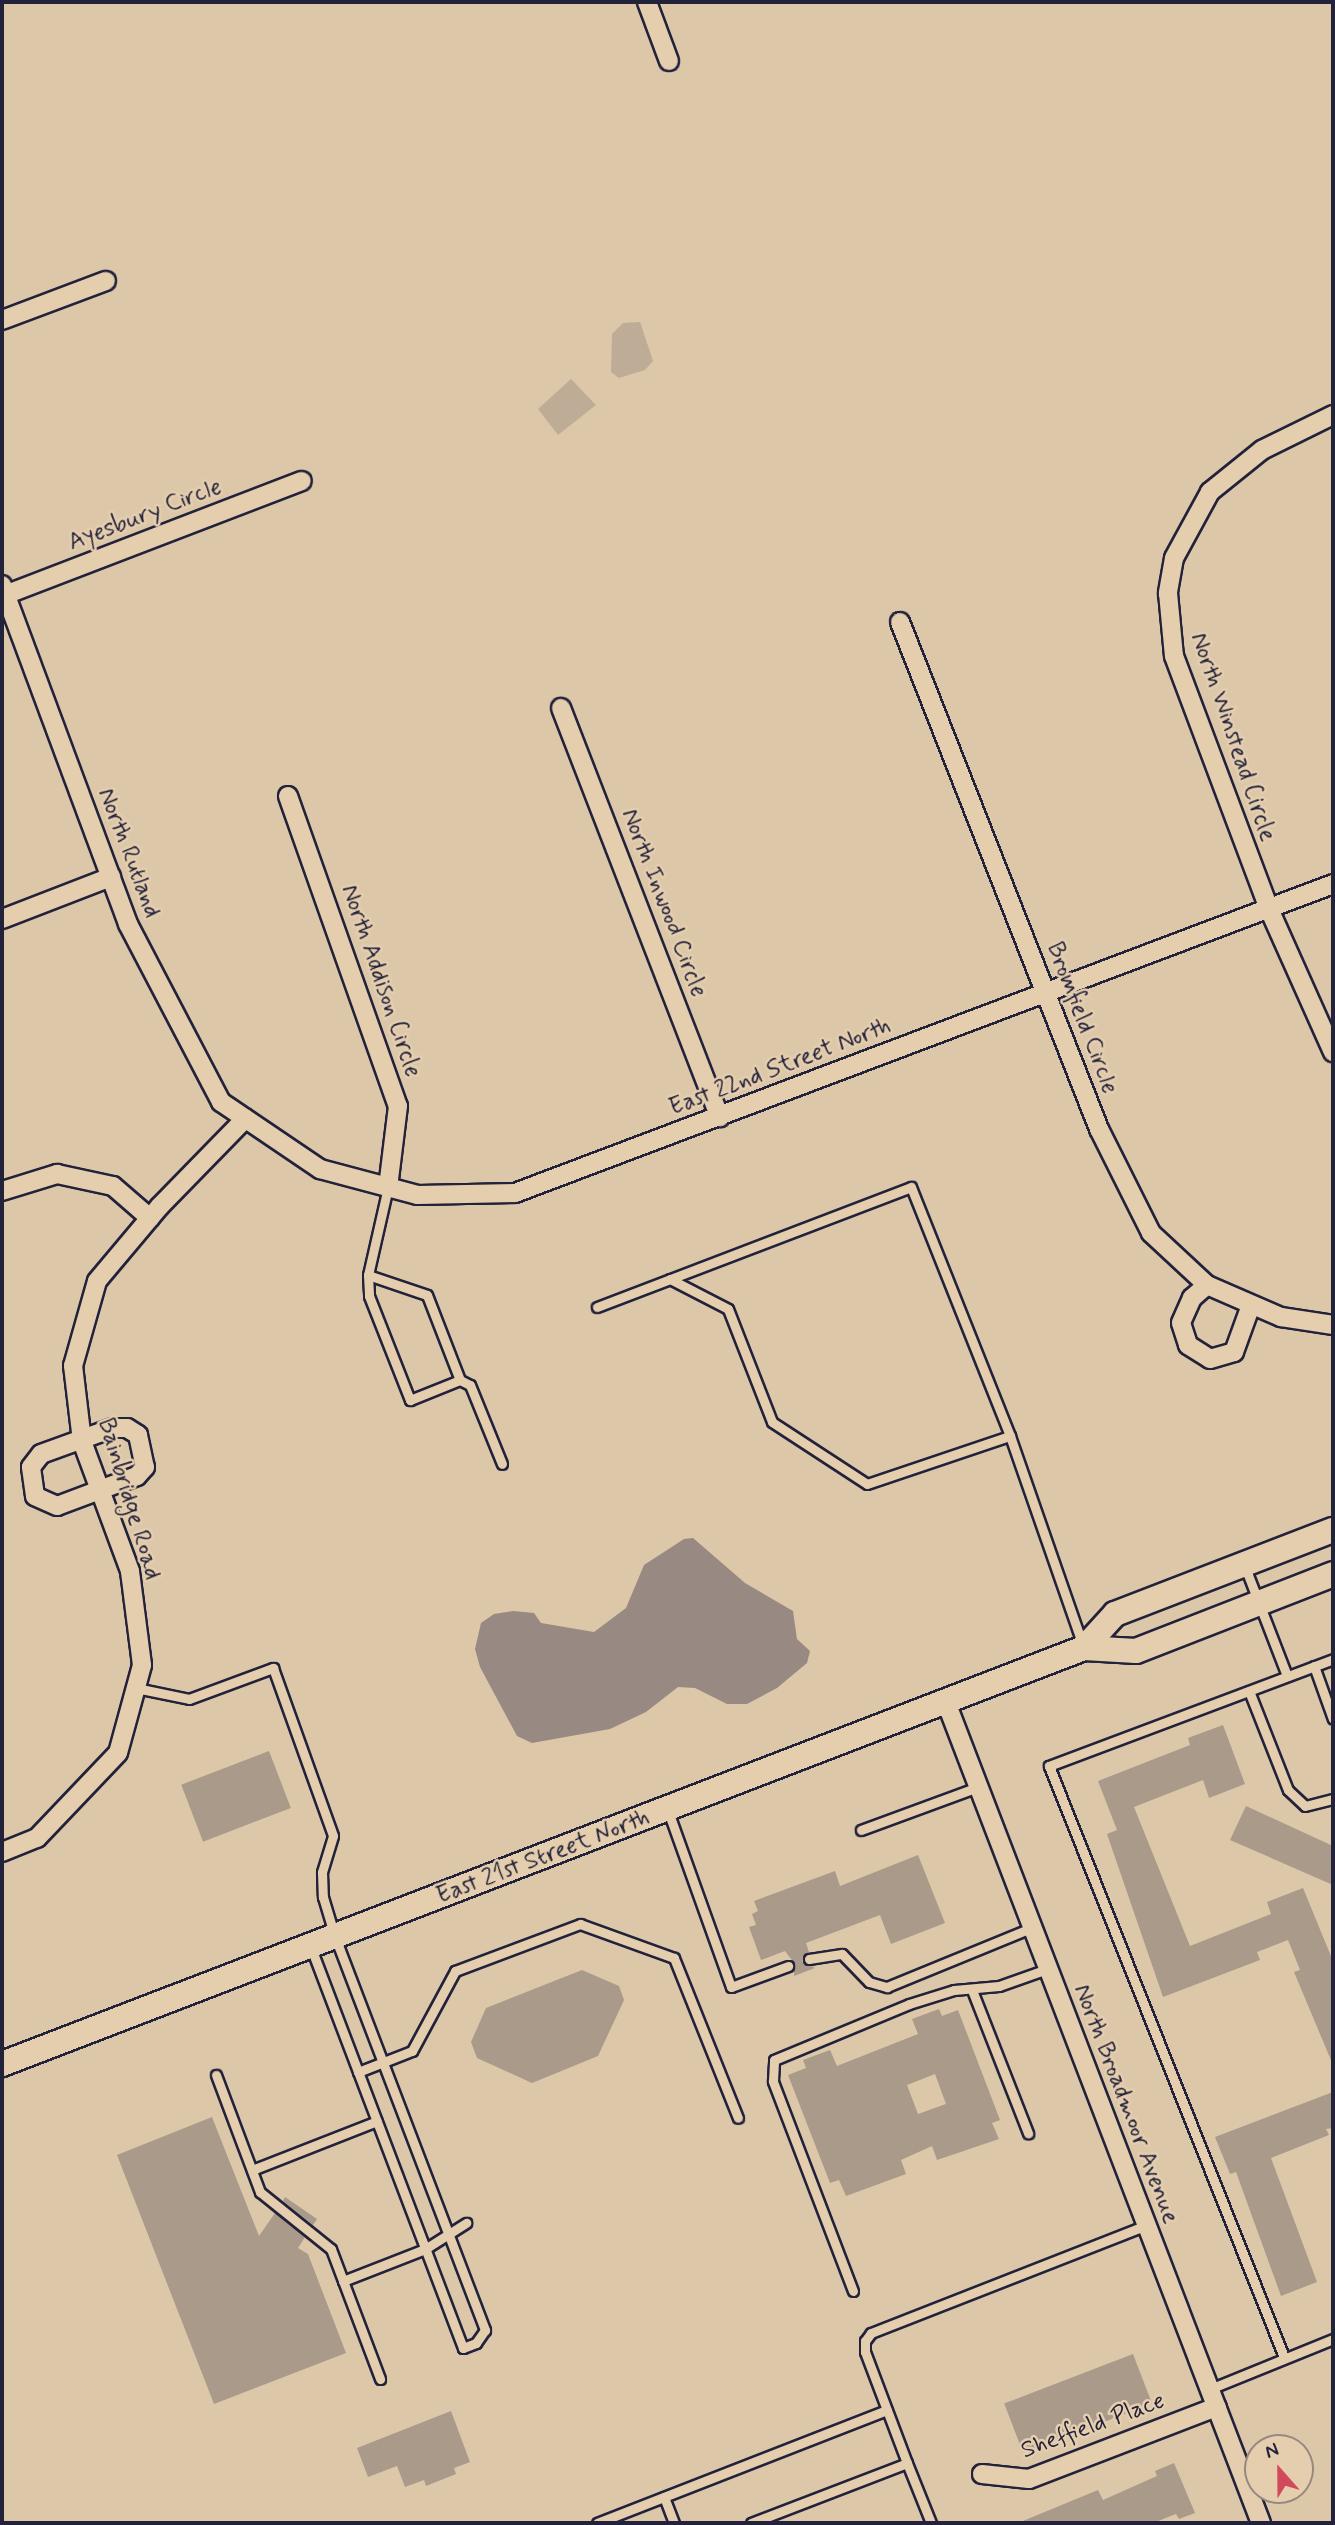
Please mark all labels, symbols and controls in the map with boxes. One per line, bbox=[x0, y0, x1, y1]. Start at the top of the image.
street label: Ayesbury Circle bbox=[64, 472, 226, 558]
street label: North Winstead Circle bbox=[1184, 628, 1282, 846]
street label: North Rutland bbox=[91, 784, 167, 922]
street label: North Inwood Circle bbox=[615, 805, 713, 1001]
street label: North Addison Circle bbox=[334, 880, 428, 1082]
street label: Bromfield Circle bbox=[1040, 938, 1124, 1098]
street label: East 22nd Street North bbox=[665, 1011, 895, 1123]
street label: Bainbridge Road bbox=[91, 1416, 167, 1582]
street label: East 21st Street North bbox=[433, 1803, 653, 1911]
street label: North Broadmoor Avenue bbox=[1067, 1980, 1185, 2228]
street label: Sheffield Place bbox=[1019, 2387, 1167, 2465]
north arrow bbox=[1244, 2434, 1314, 2504]
text: N bbox=[1262, 2437, 1282, 2465]

